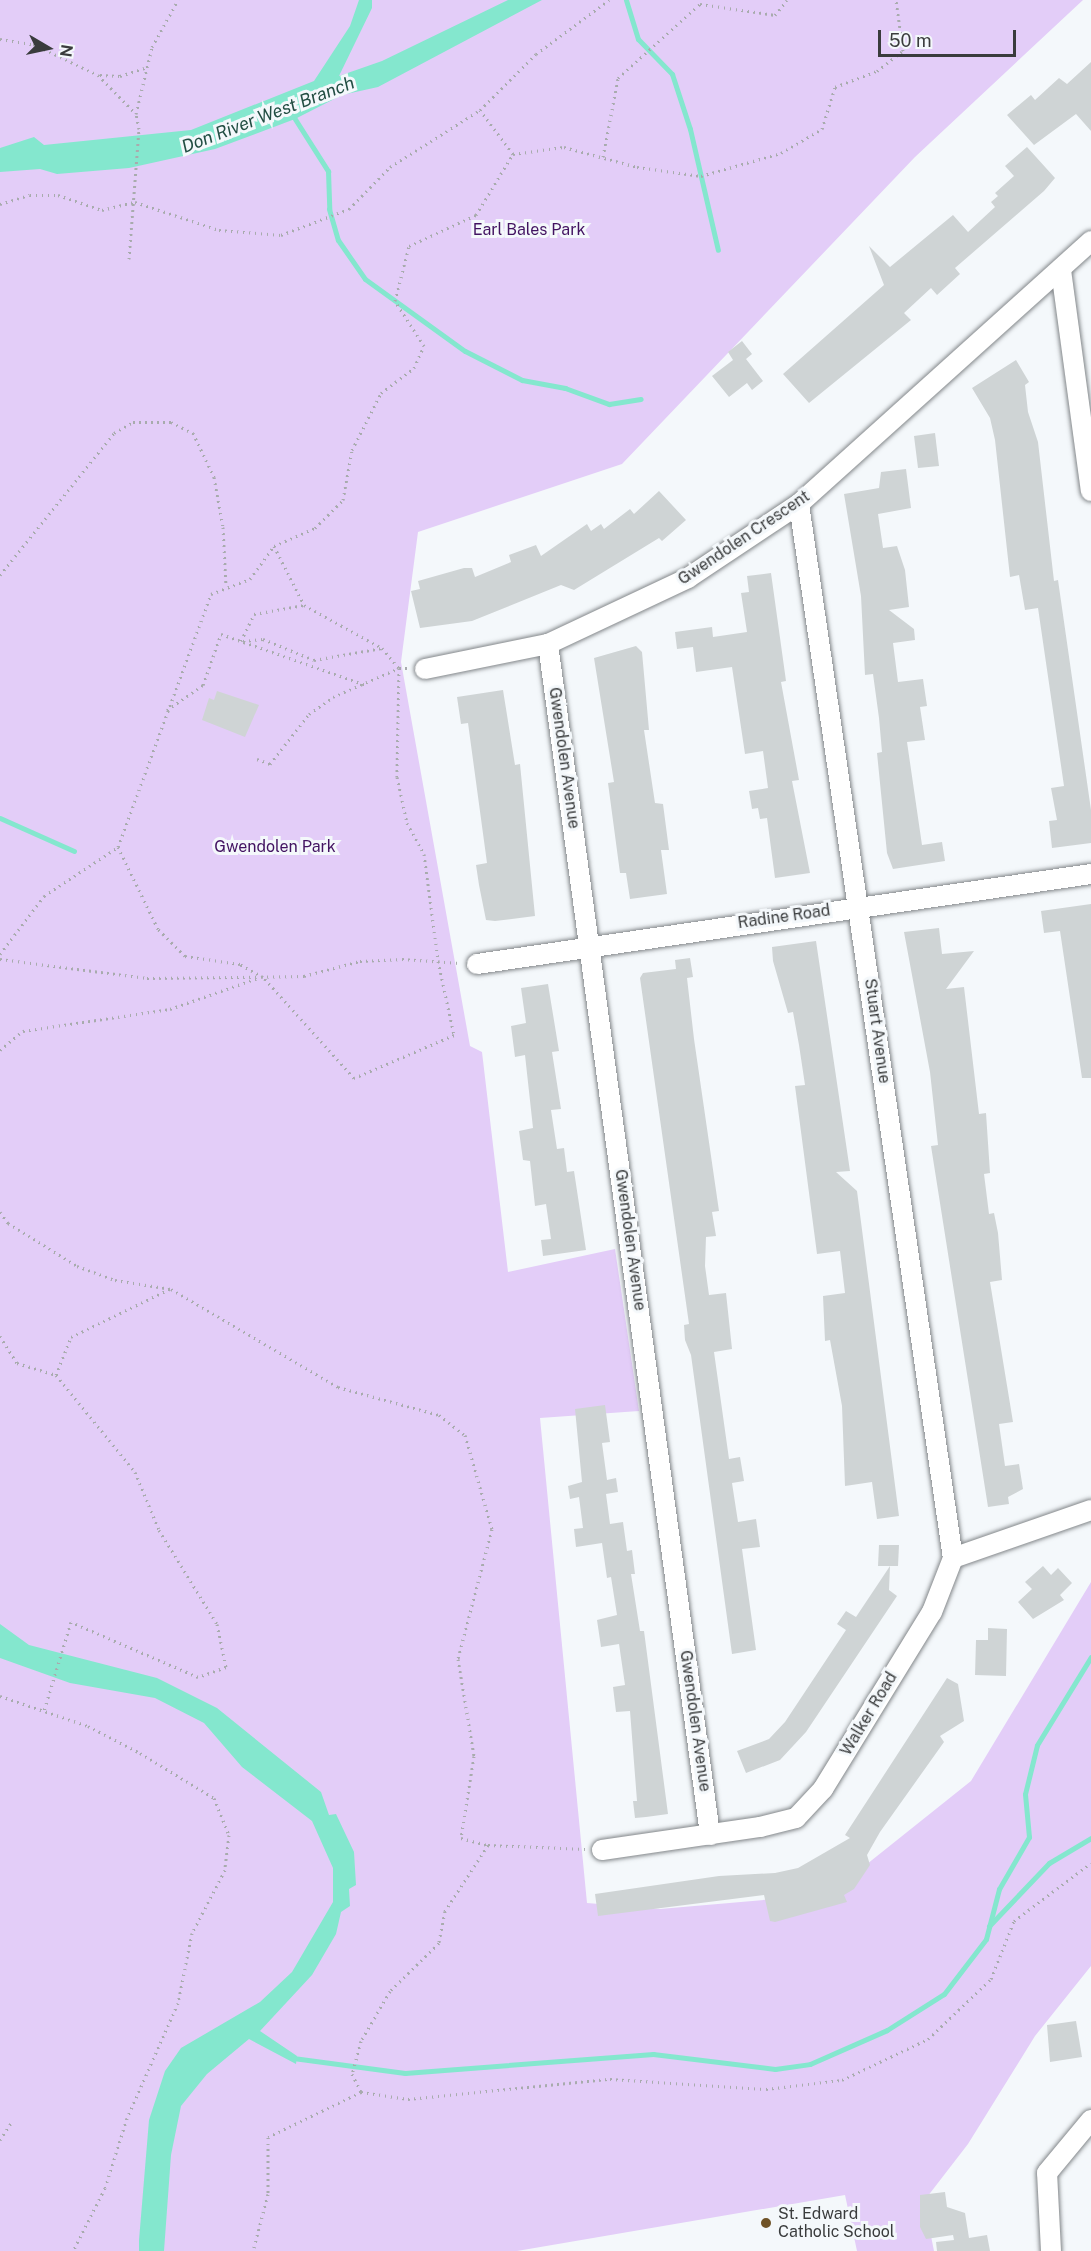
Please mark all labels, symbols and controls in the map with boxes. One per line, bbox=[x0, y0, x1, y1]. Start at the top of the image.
north arrow bbox=[18, 18, 78, 78]
scale bar bbox=[881, 18, 1019, 56]
text: 50 m bbox=[889, 30, 932, 51]
text: N bbox=[56, 43, 77, 59]
water label: Don River West Branch bbox=[178, 72, 358, 158]
park label: Earl Bales Park bbox=[473, 220, 585, 240]
street label: Gwendolen Crescent bbox=[675, 487, 813, 589]
street label: Gwendolen Avenue bbox=[545, 686, 583, 830]
park label: Gwendolen Park bbox=[214, 837, 336, 857]
street label: Radine Road bbox=[736, 901, 832, 933]
street label: Stuart Avenue bbox=[860, 977, 894, 1085]
street label: Gwendolen Avenue bbox=[611, 1168, 649, 1312]
street label: Gwendolen Avenue bbox=[676, 1649, 714, 1793]
street label: Walker Road bbox=[837, 1669, 901, 1759]
place label: St. Edward Catholic School bbox=[778, 2204, 895, 2242]
marker: St. Edward Catholic School bbox=[759, 2216, 773, 2230]

